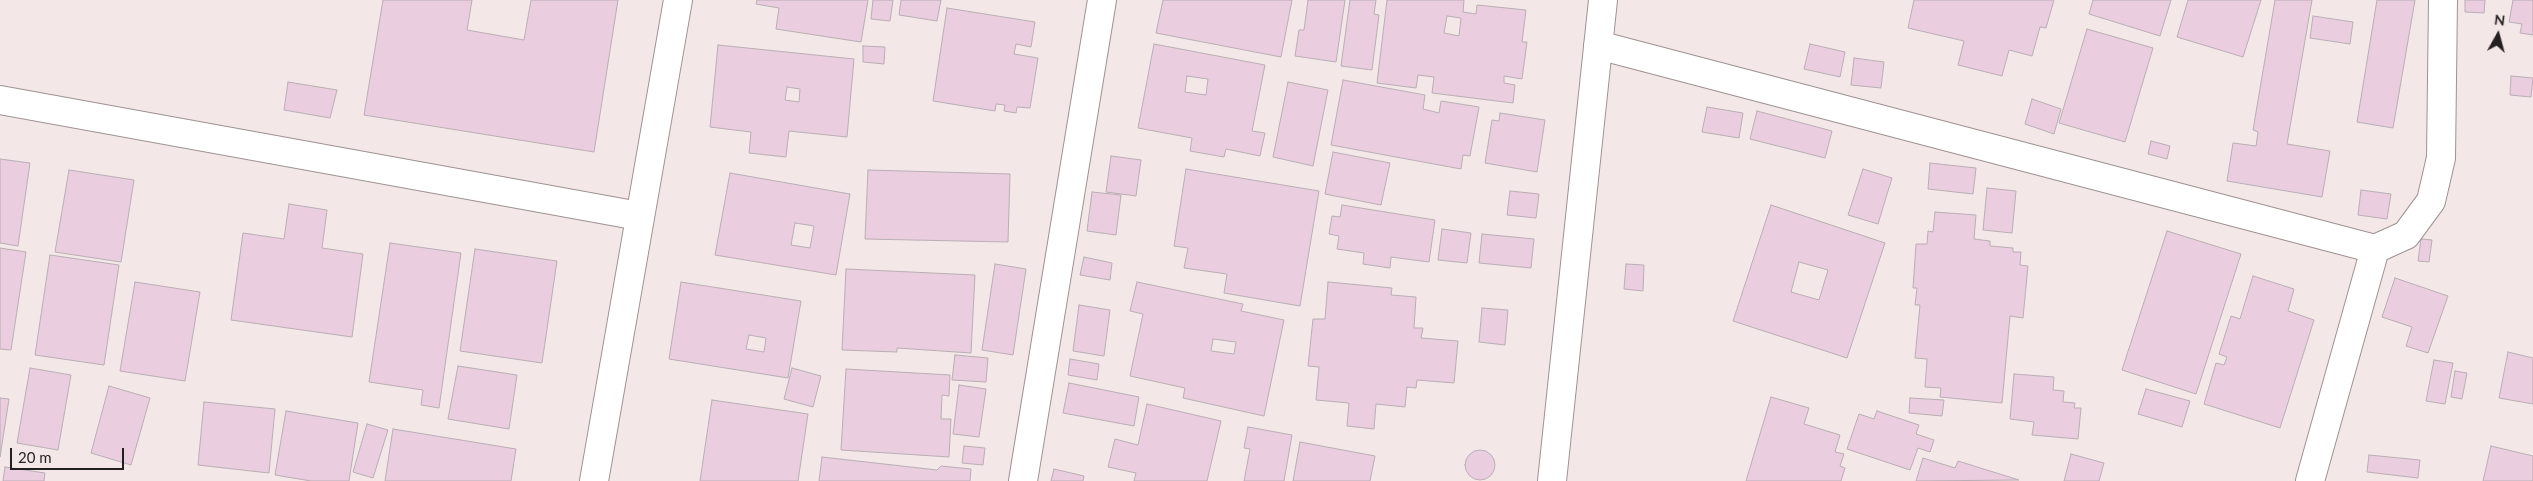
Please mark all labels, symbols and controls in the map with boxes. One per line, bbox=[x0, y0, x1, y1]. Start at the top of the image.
north arrow bbox=[2473, 10, 2523, 60]
text: N bbox=[2493, 11, 2506, 29]
scale bar bbox=[12, 438, 126, 470]
text: 20 m bbox=[18, 448, 52, 466]

